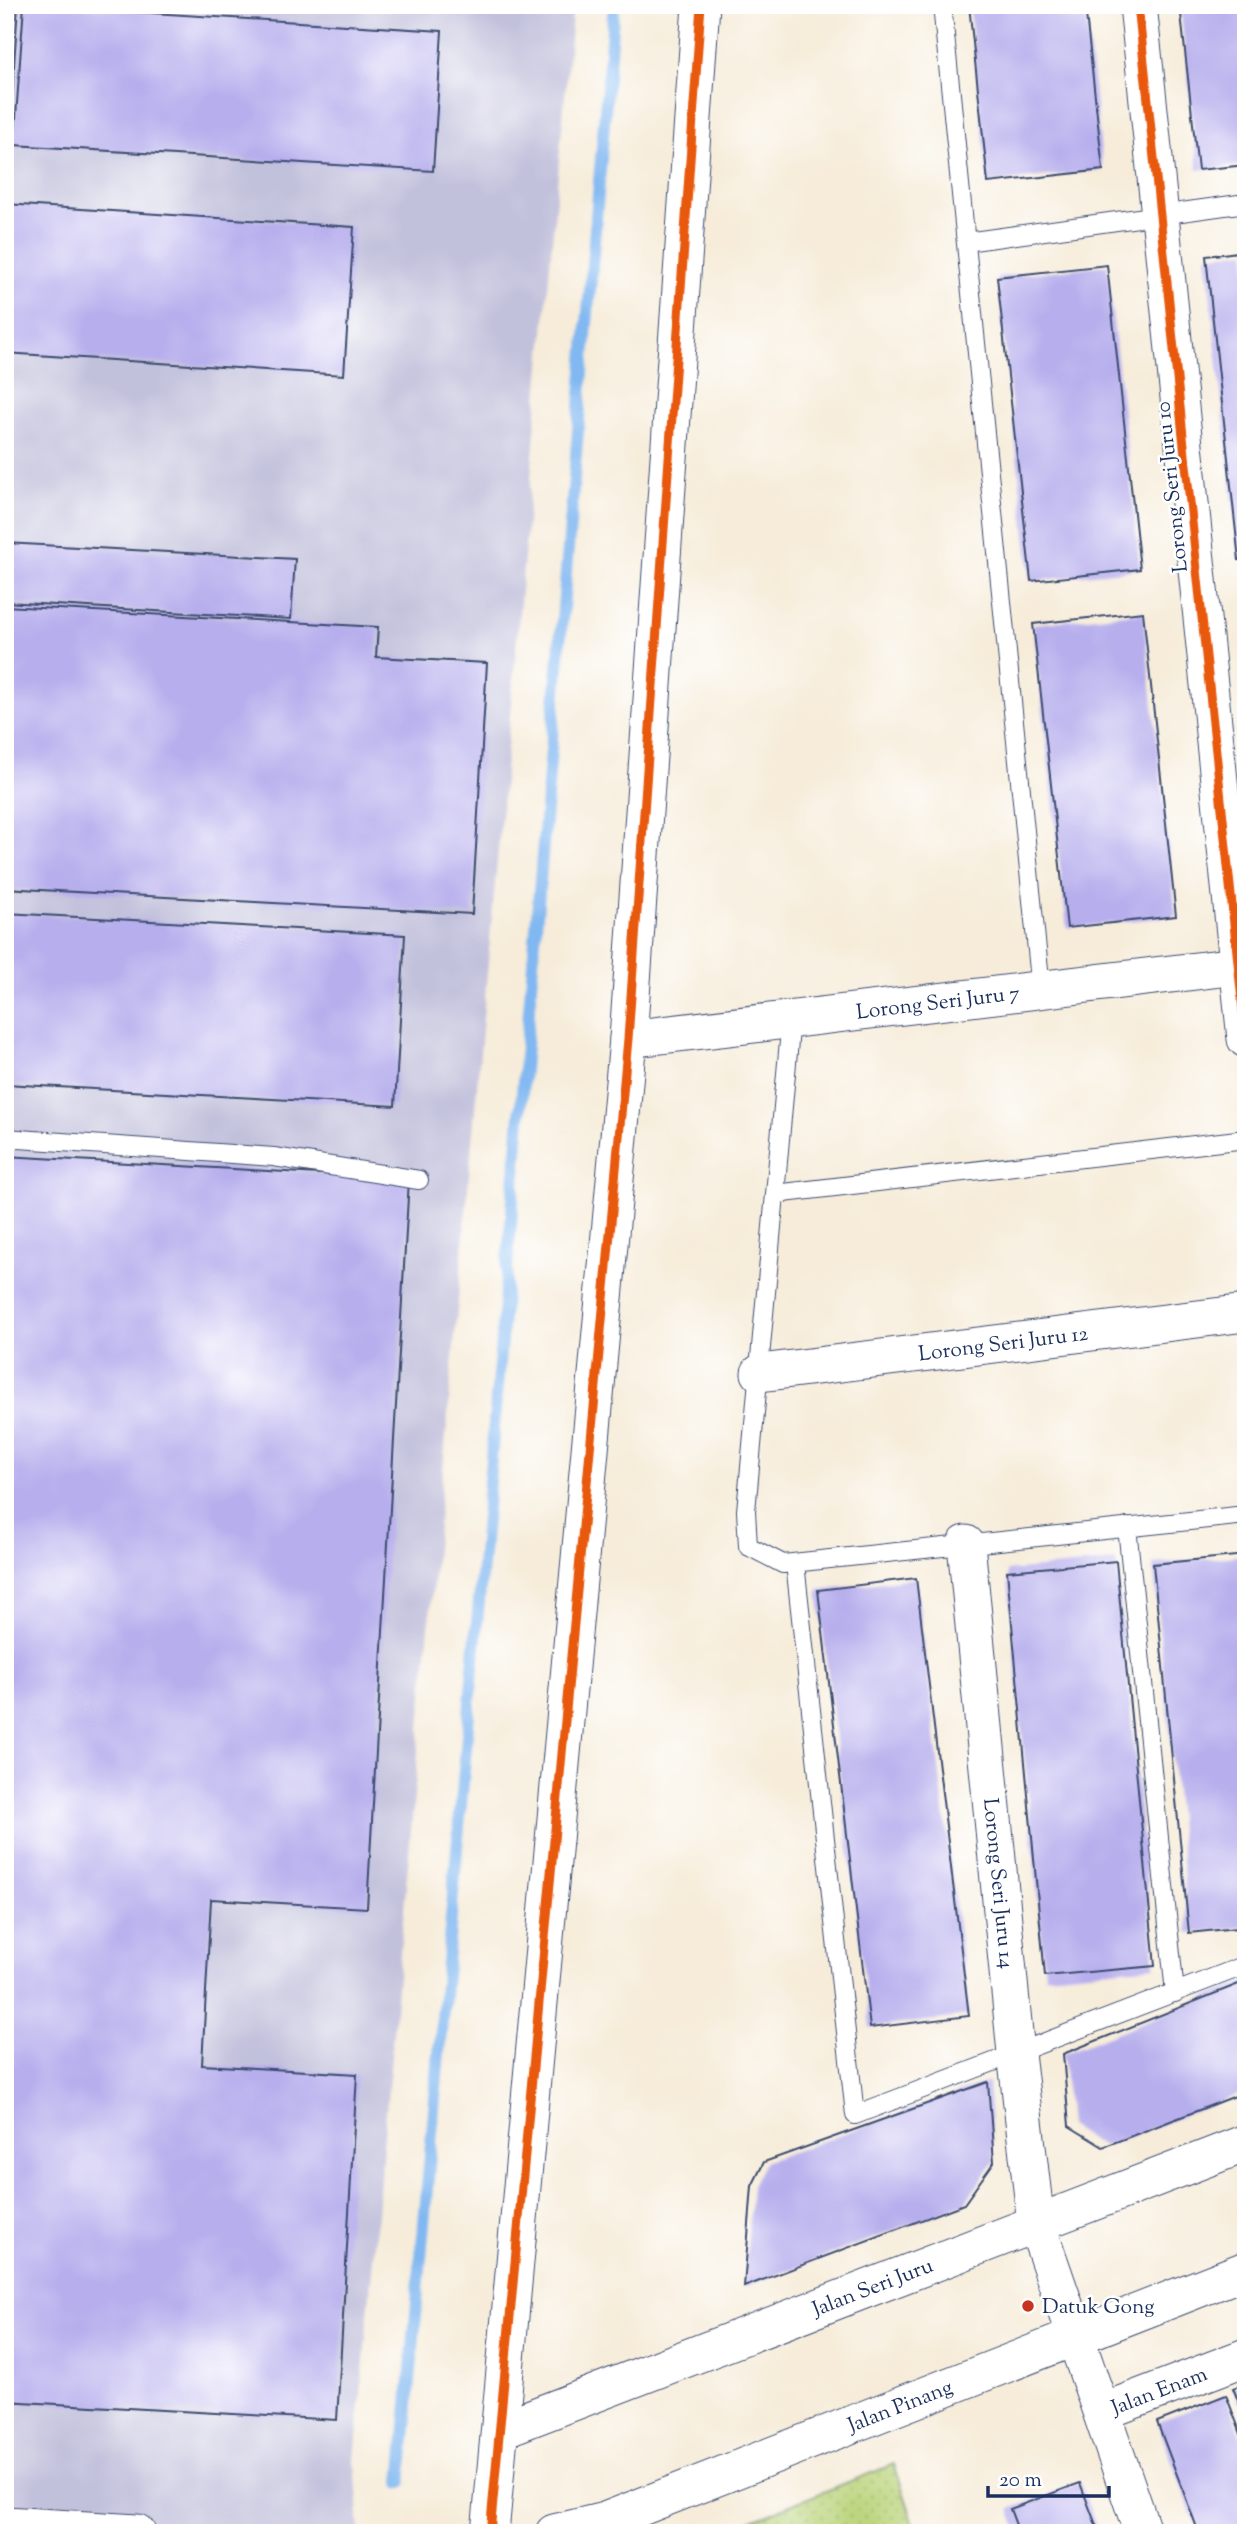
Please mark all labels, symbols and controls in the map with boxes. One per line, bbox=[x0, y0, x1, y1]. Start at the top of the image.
street label: Lorong Seri Juru 10 bbox=[1149, 400, 1197, 574]
street label: Lorong Seri Juru 7 bbox=[855, 979, 1022, 1029]
street label: Lorong Seri Juru 12 bbox=[917, 1320, 1090, 1370]
street label: Lorong Seri Juru 14 bbox=[974, 1797, 1021, 1970]
street label: Jalan Seri Juru bbox=[807, 2252, 938, 2326]
place label: Datuk Gong bbox=[1042, 2293, 1154, 2323]
marker: Datuk Gong bbox=[1020, 2298, 1036, 2314]
street label: Jalan Enam bbox=[1107, 2360, 1212, 2424]
street label: Jalan Pinang bbox=[843, 2373, 957, 2442]
scale bar bbox=[988, 2454, 1109, 2498]
text: 20 m bbox=[999, 2466, 1042, 2496]

